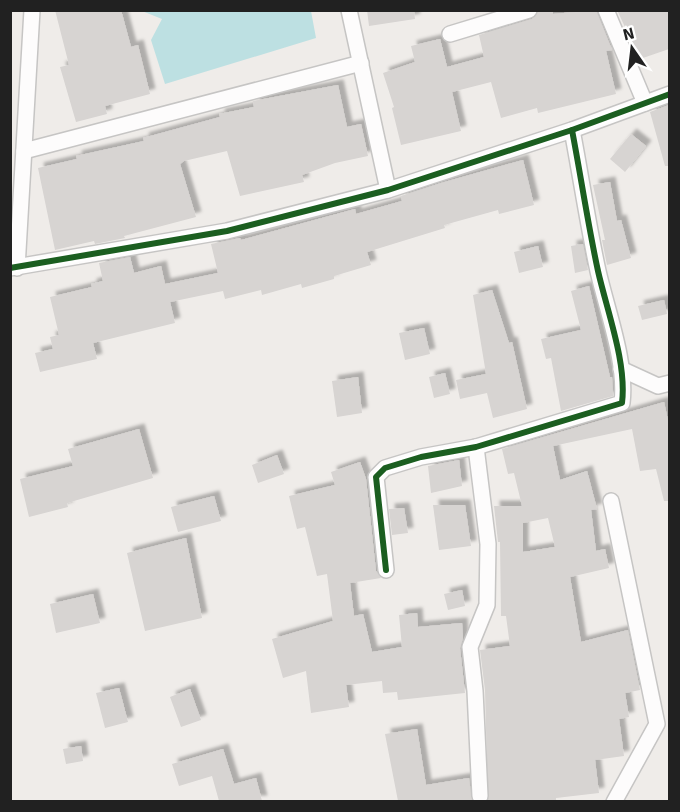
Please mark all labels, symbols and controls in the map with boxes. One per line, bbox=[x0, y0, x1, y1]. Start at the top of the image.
north arrow bbox=[602, 18, 662, 78]
text: N bbox=[621, 23, 636, 45]

